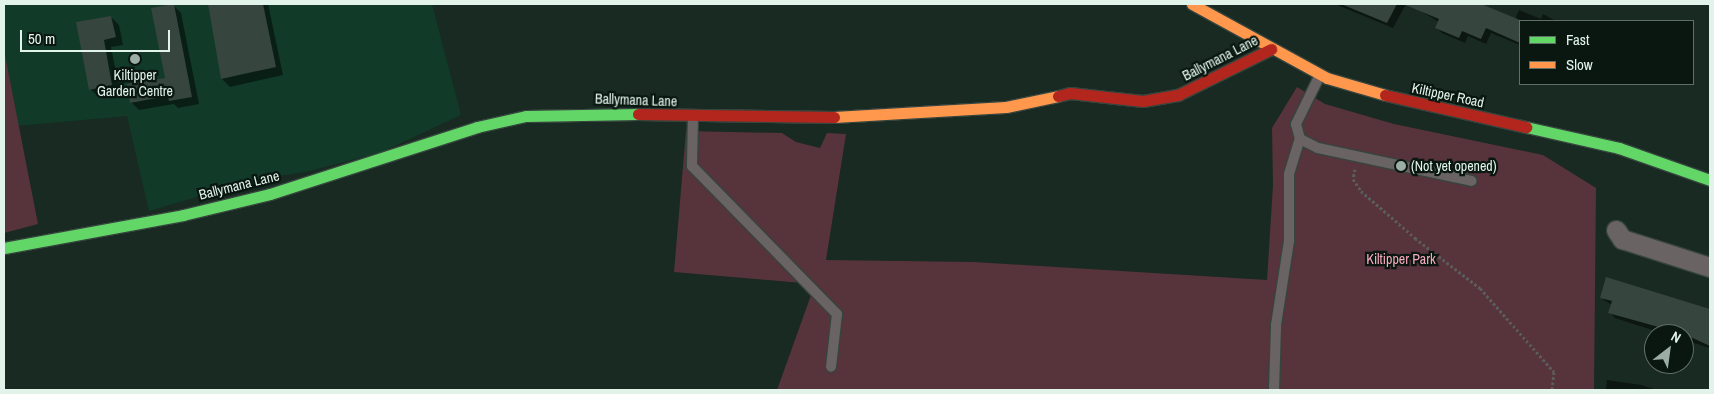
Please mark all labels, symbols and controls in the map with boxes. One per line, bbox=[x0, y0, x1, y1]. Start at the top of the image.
scale bar bbox=[22, 20, 172, 52]
legend bbox=[1519, 20, 1694, 85]
text: 50 m bbox=[28, 28, 55, 49]
text: Fast bbox=[1566, 29, 1589, 50]
street label: Ballymana Lane bbox=[1180, 32, 1260, 84]
marker: Kiltipper Garden Centre bbox=[129, 53, 141, 65]
text: Slow bbox=[1566, 54, 1593, 75]
place label: Kiltipper Garden Centre bbox=[97, 67, 173, 100]
street label: Kiltipper Road bbox=[1410, 79, 1486, 111]
street label: Ballymana Lane bbox=[595, 90, 677, 110]
place label: (Not yet opened) bbox=[1411, 158, 1497, 174]
marker: (Not yet opened) bbox=[1395, 160, 1407, 172]
street label: Ballymana Lane bbox=[197, 167, 281, 203]
park label: Kiltipper Park bbox=[1366, 251, 1436, 267]
north arrow bbox=[1644, 324, 1694, 374]
text: N bbox=[1668, 327, 1684, 347]

